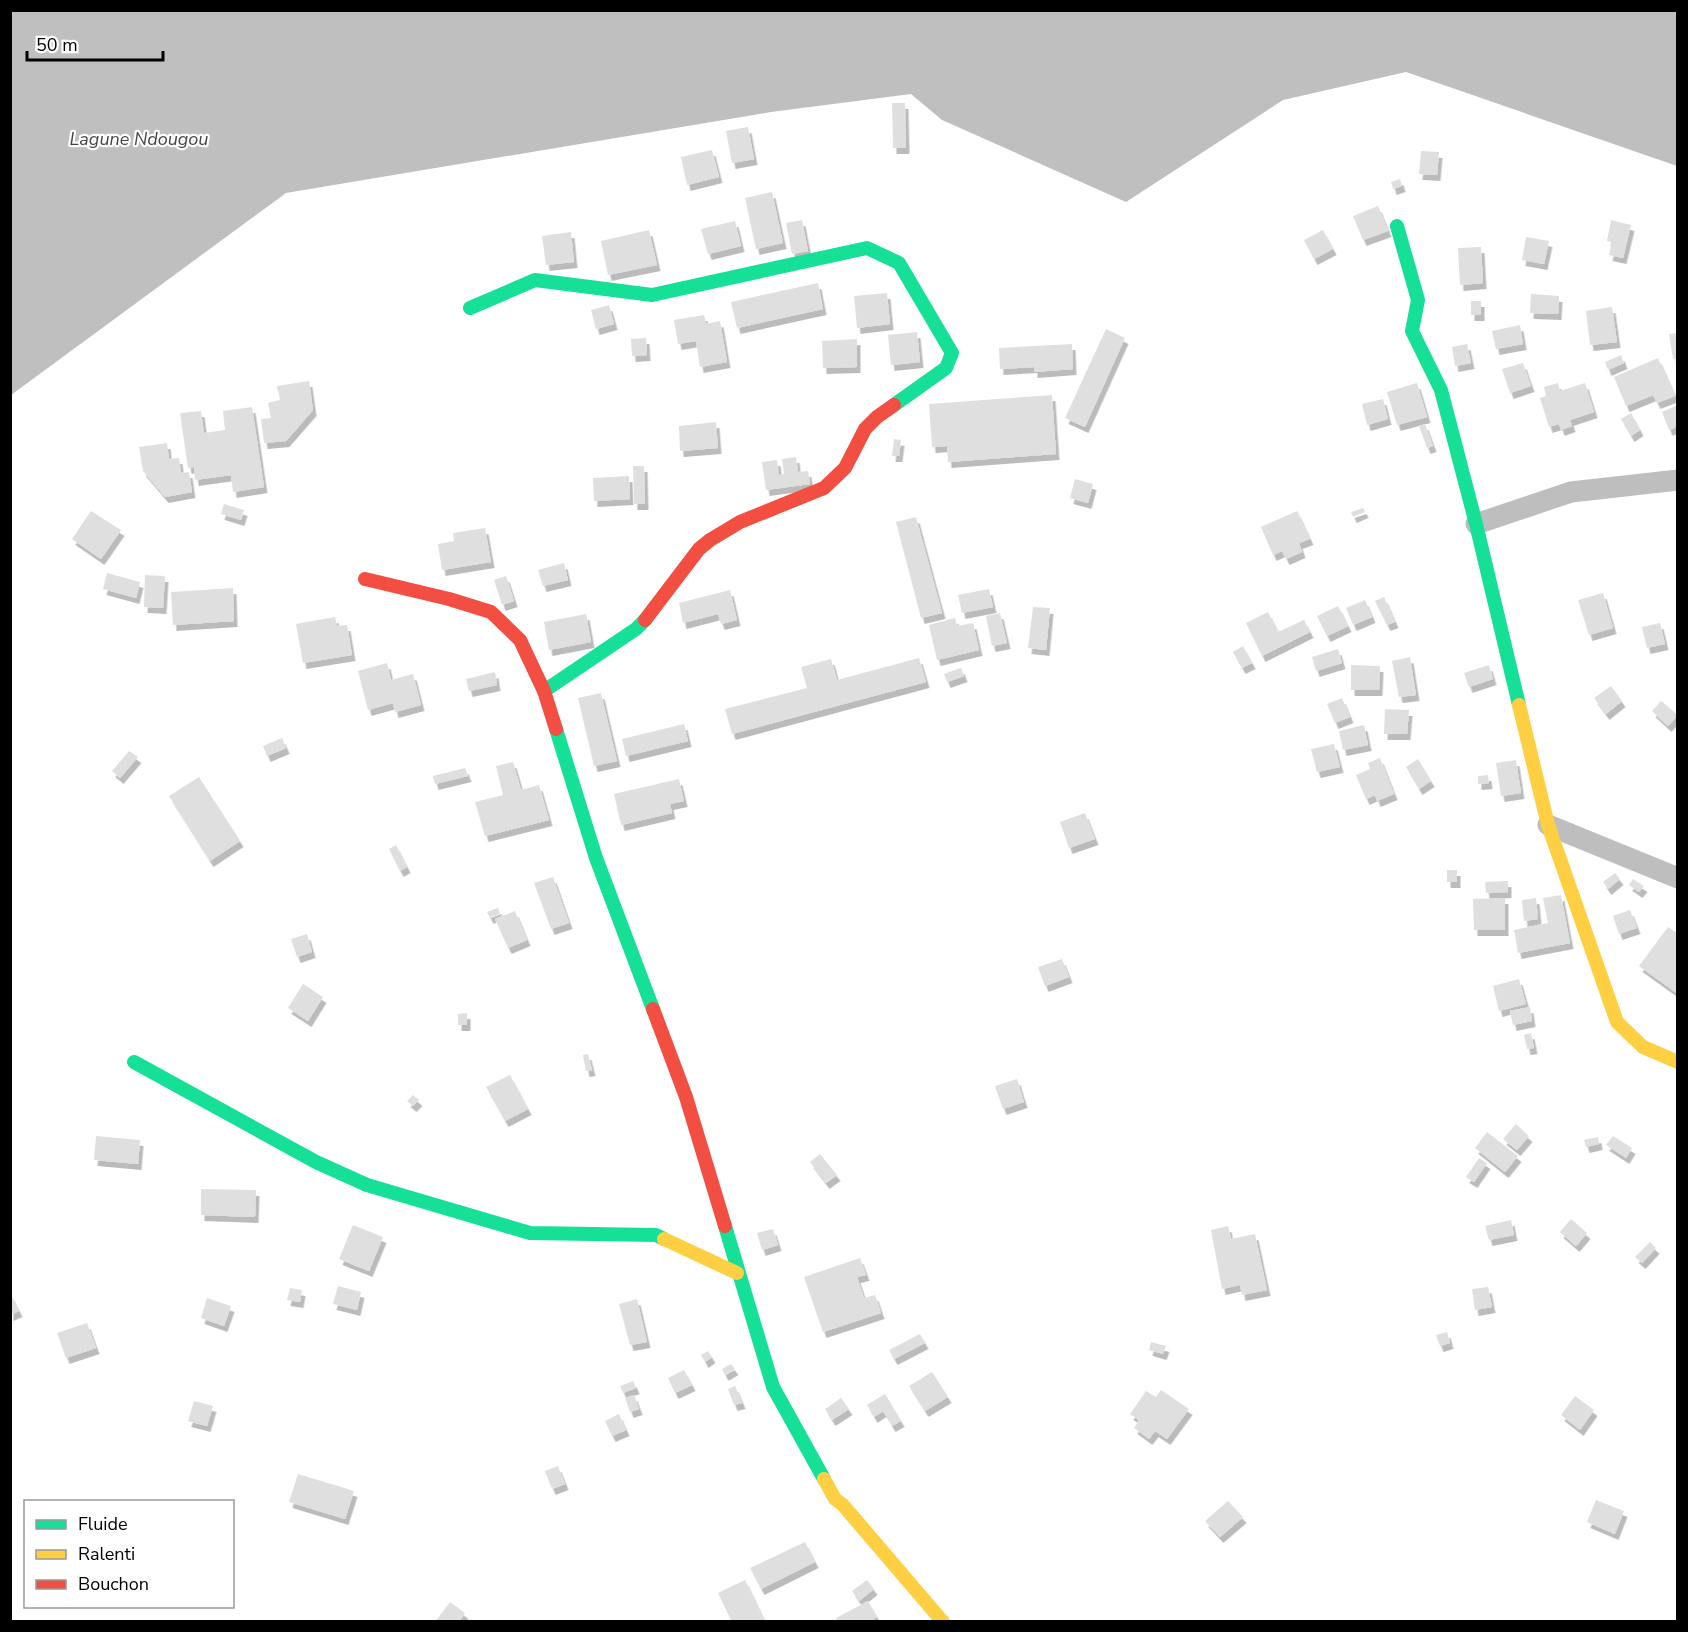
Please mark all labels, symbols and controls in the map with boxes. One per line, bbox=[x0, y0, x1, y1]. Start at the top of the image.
scale bar bbox=[27, 24, 164, 62]
text: 50 m bbox=[36, 33, 78, 57]
water label: Lagune Ndougou bbox=[70, 127, 208, 151]
legend bbox=[24, 1500, 234, 1608]
text: Fluide bbox=[78, 1512, 128, 1536]
text: Ralenti bbox=[78, 1542, 135, 1566]
text: Bouchon bbox=[78, 1572, 149, 1596]

